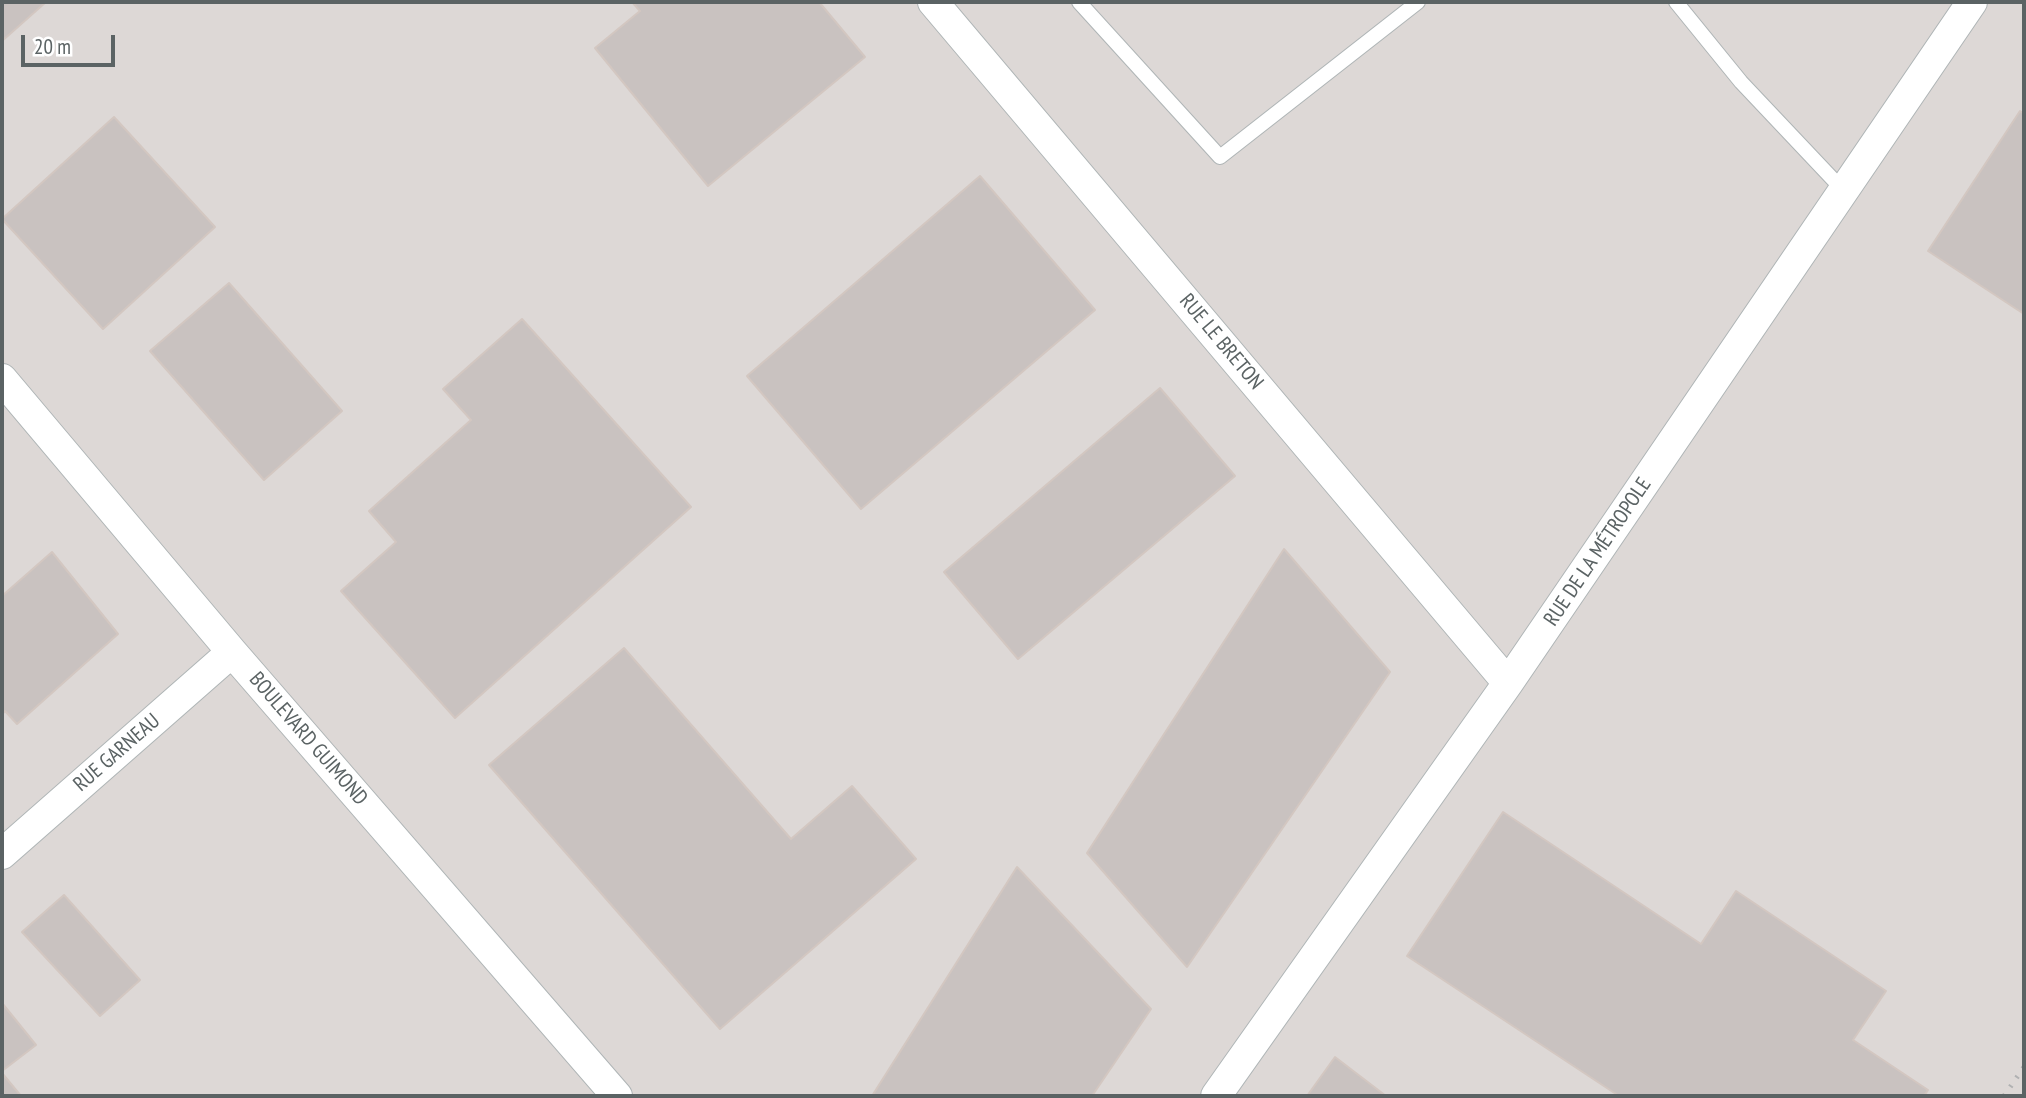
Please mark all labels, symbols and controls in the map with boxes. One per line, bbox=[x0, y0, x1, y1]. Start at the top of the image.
scale bar bbox=[24, 21, 119, 65]
text: 20 m bbox=[34, 33, 71, 60]
street label: RUE LE BRETON bbox=[1174, 289, 1268, 395]
street label: RUE DE LA MÉTROPOLE bbox=[1539, 473, 1657, 631]
street label: BOULEVARD GUIMOND bbox=[243, 667, 373, 811]
street label: RUE GARNEAU bbox=[69, 709, 165, 797]

